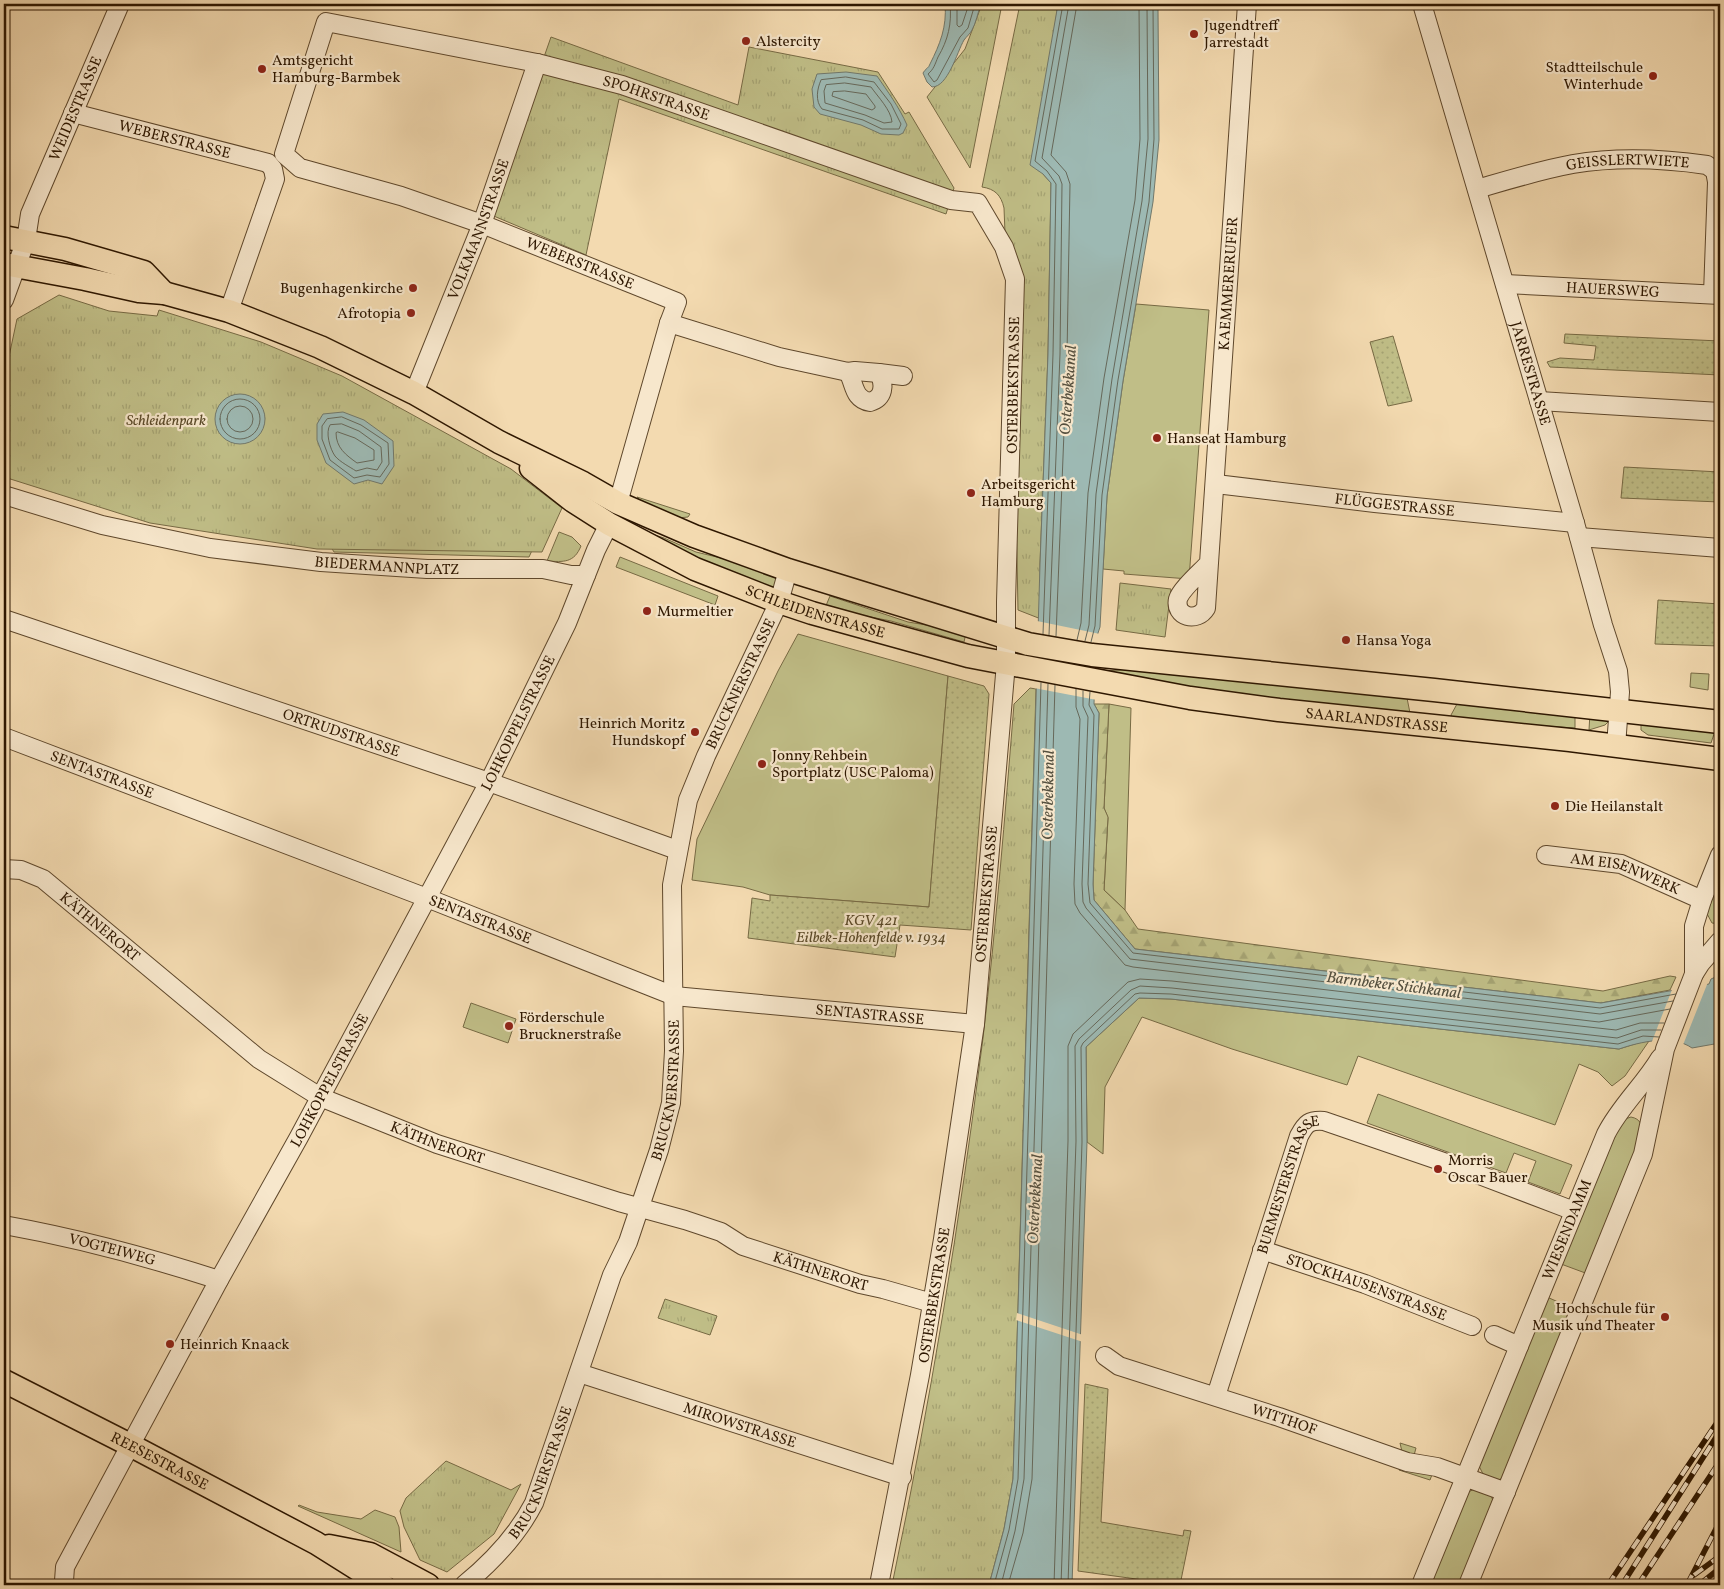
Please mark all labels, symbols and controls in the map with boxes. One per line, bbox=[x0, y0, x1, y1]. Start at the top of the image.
place label: Jugendtreff Jarrestadt bbox=[1204, 16, 1280, 54]
marker: Jugendtreff Jarrestadt bbox=[1188, 28, 1200, 40]
place label: Alstercity bbox=[756, 32, 821, 53]
marker: Alstercity bbox=[740, 35, 752, 47]
place label: Amtsgericht Hamburg-Barmbek bbox=[272, 51, 400, 89]
street label: WEIDESTRASSE bbox=[45, 54, 108, 165]
place label: Stadtteilschule Winterhude bbox=[1545, 58, 1643, 96]
marker: Amtsgericht Hamburg-Barmbek bbox=[256, 63, 268, 75]
marker: Stadtteilschule Winterhude bbox=[1647, 70, 1659, 82]
street label: SPOHRSTRASSE bbox=[600, 71, 712, 127]
street label: WEBERSTRASSE bbox=[116, 116, 233, 165]
street label: GEISSLERTWIETE bbox=[1564, 151, 1690, 177]
street label: VOLKMANNSTRASSE bbox=[444, 156, 515, 303]
street label: KAEMMERERUFER bbox=[1214, 216, 1245, 351]
street label: WEBERSTRASSE bbox=[522, 233, 637, 296]
street label: HAUERSWEG bbox=[1565, 278, 1660, 304]
place label: Bugenhagenkirche bbox=[280, 279, 403, 300]
marker: Bugenhagenkirche bbox=[407, 282, 419, 294]
place label: Afrotopia bbox=[337, 304, 401, 325]
marker: Afrotopia bbox=[405, 307, 417, 319]
street label: OSTERBEKSTRASSE bbox=[1003, 316, 1026, 454]
street label: JARRESTRASSE bbox=[1504, 319, 1555, 428]
water label: Osterbekkanal bbox=[1055, 345, 1083, 436]
park label: Schleidenpark bbox=[126, 411, 206, 432]
place label: Hanseat Hamburg bbox=[1167, 429, 1287, 450]
marker: Hanseat Hamburg bbox=[1151, 432, 1163, 444]
place label: Arbeitsgericht Hamburg bbox=[981, 475, 1075, 513]
marker: Arbeitsgericht Hamburg bbox=[965, 487, 977, 499]
street label: FLÜGGESTRASSE bbox=[1334, 489, 1456, 523]
street label: BIEDERMANNPLATZ bbox=[313, 552, 460, 581]
street label: SCHLEIDENSTRASSE bbox=[742, 581, 887, 645]
place label: Murmeltier bbox=[657, 602, 733, 623]
marker: Murmeltier bbox=[641, 605, 653, 617]
street label: BRUCKNERSTRASSE bbox=[702, 615, 782, 753]
place label: Hansa Yoga bbox=[1356, 631, 1431, 652]
marker: Hansa Yoga bbox=[1340, 634, 1352, 646]
street label: LOHKOPPELSTRASSE bbox=[477, 652, 561, 795]
street label: ORTRUDSTRASSE bbox=[280, 704, 402, 763]
street label: SAARLANDSTRASSE bbox=[1304, 704, 1449, 739]
place label: Heinrich Moritz Hundskopf bbox=[579, 714, 687, 752]
marker: Heinrich Moritz Hundskopf bbox=[689, 726, 701, 738]
place label: Jonny Rehbein Sportplatz (USC Paloma) bbox=[772, 746, 934, 784]
street label: SENTASTRASSE bbox=[47, 747, 156, 805]
water label: Osterbekkanal bbox=[1037, 750, 1061, 840]
marker: Jonny Rehbein Sportplatz (USC Paloma) bbox=[756, 758, 768, 770]
place label: Die Heilanstalt bbox=[1565, 797, 1663, 818]
marker: Die Heilanstalt bbox=[1549, 800, 1561, 812]
street label: OSTERBEKSTRASSE bbox=[971, 825, 1004, 963]
street label: AM EISENWERK bbox=[1569, 849, 1683, 901]
street label: KÄTHNERORT bbox=[54, 888, 144, 967]
street label: SENTASTRASSE bbox=[425, 891, 534, 950]
park label: KGV 421 Eilbek-Hohenfelde v. 1934 bbox=[796, 911, 946, 949]
water label: Barmbeker Stichkanal bbox=[1325, 967, 1462, 1005]
street label: SENTASTRASSE bbox=[814, 1000, 925, 1031]
place label: Förderschule Brucknerstraße bbox=[519, 1008, 621, 1046]
street label: LOHKOPPELSTRASSE bbox=[286, 1010, 375, 1152]
street label: BRUCKNERSTRASSE bbox=[647, 1019, 686, 1164]
marker: Förderschule Brucknerstraße bbox=[503, 1020, 515, 1032]
street label: BURMESTERSTRASSE bbox=[1253, 1112, 1321, 1257]
street label: KÄTHNERORT bbox=[387, 1117, 487, 1171]
place label: Morris Oscar Bauer bbox=[1448, 1151, 1528, 1189]
water label: Osterbekkanal bbox=[1023, 1154, 1049, 1245]
marker: Morris Oscar Bauer bbox=[1432, 1163, 1444, 1175]
street label: WIESENDAMM bbox=[1538, 1177, 1598, 1284]
street label: OSTERBEKSTRASSE bbox=[914, 1226, 957, 1365]
street label: VOGTEIWEG bbox=[66, 1229, 158, 1272]
street label: KÄTHNERORT bbox=[770, 1247, 870, 1297]
street label: STOCKHAUSENSTRASSE bbox=[1283, 1250, 1450, 1327]
place label: Hochschule für Musik und Theater bbox=[1532, 1299, 1655, 1337]
marker: Hochschule für Musik und Theater bbox=[1659, 1311, 1671, 1323]
place label: Heinrich Knaack bbox=[180, 1335, 290, 1356]
marker: Heinrich Knaack bbox=[164, 1338, 176, 1350]
street label: MIROWSTRASSE bbox=[680, 1398, 799, 1454]
street label: WITTHOF bbox=[1249, 1400, 1320, 1442]
street label: BRUCKNERSTRASSE bbox=[505, 1404, 578, 1545]
street label: REESESTRASSE bbox=[106, 1428, 212, 1497]

